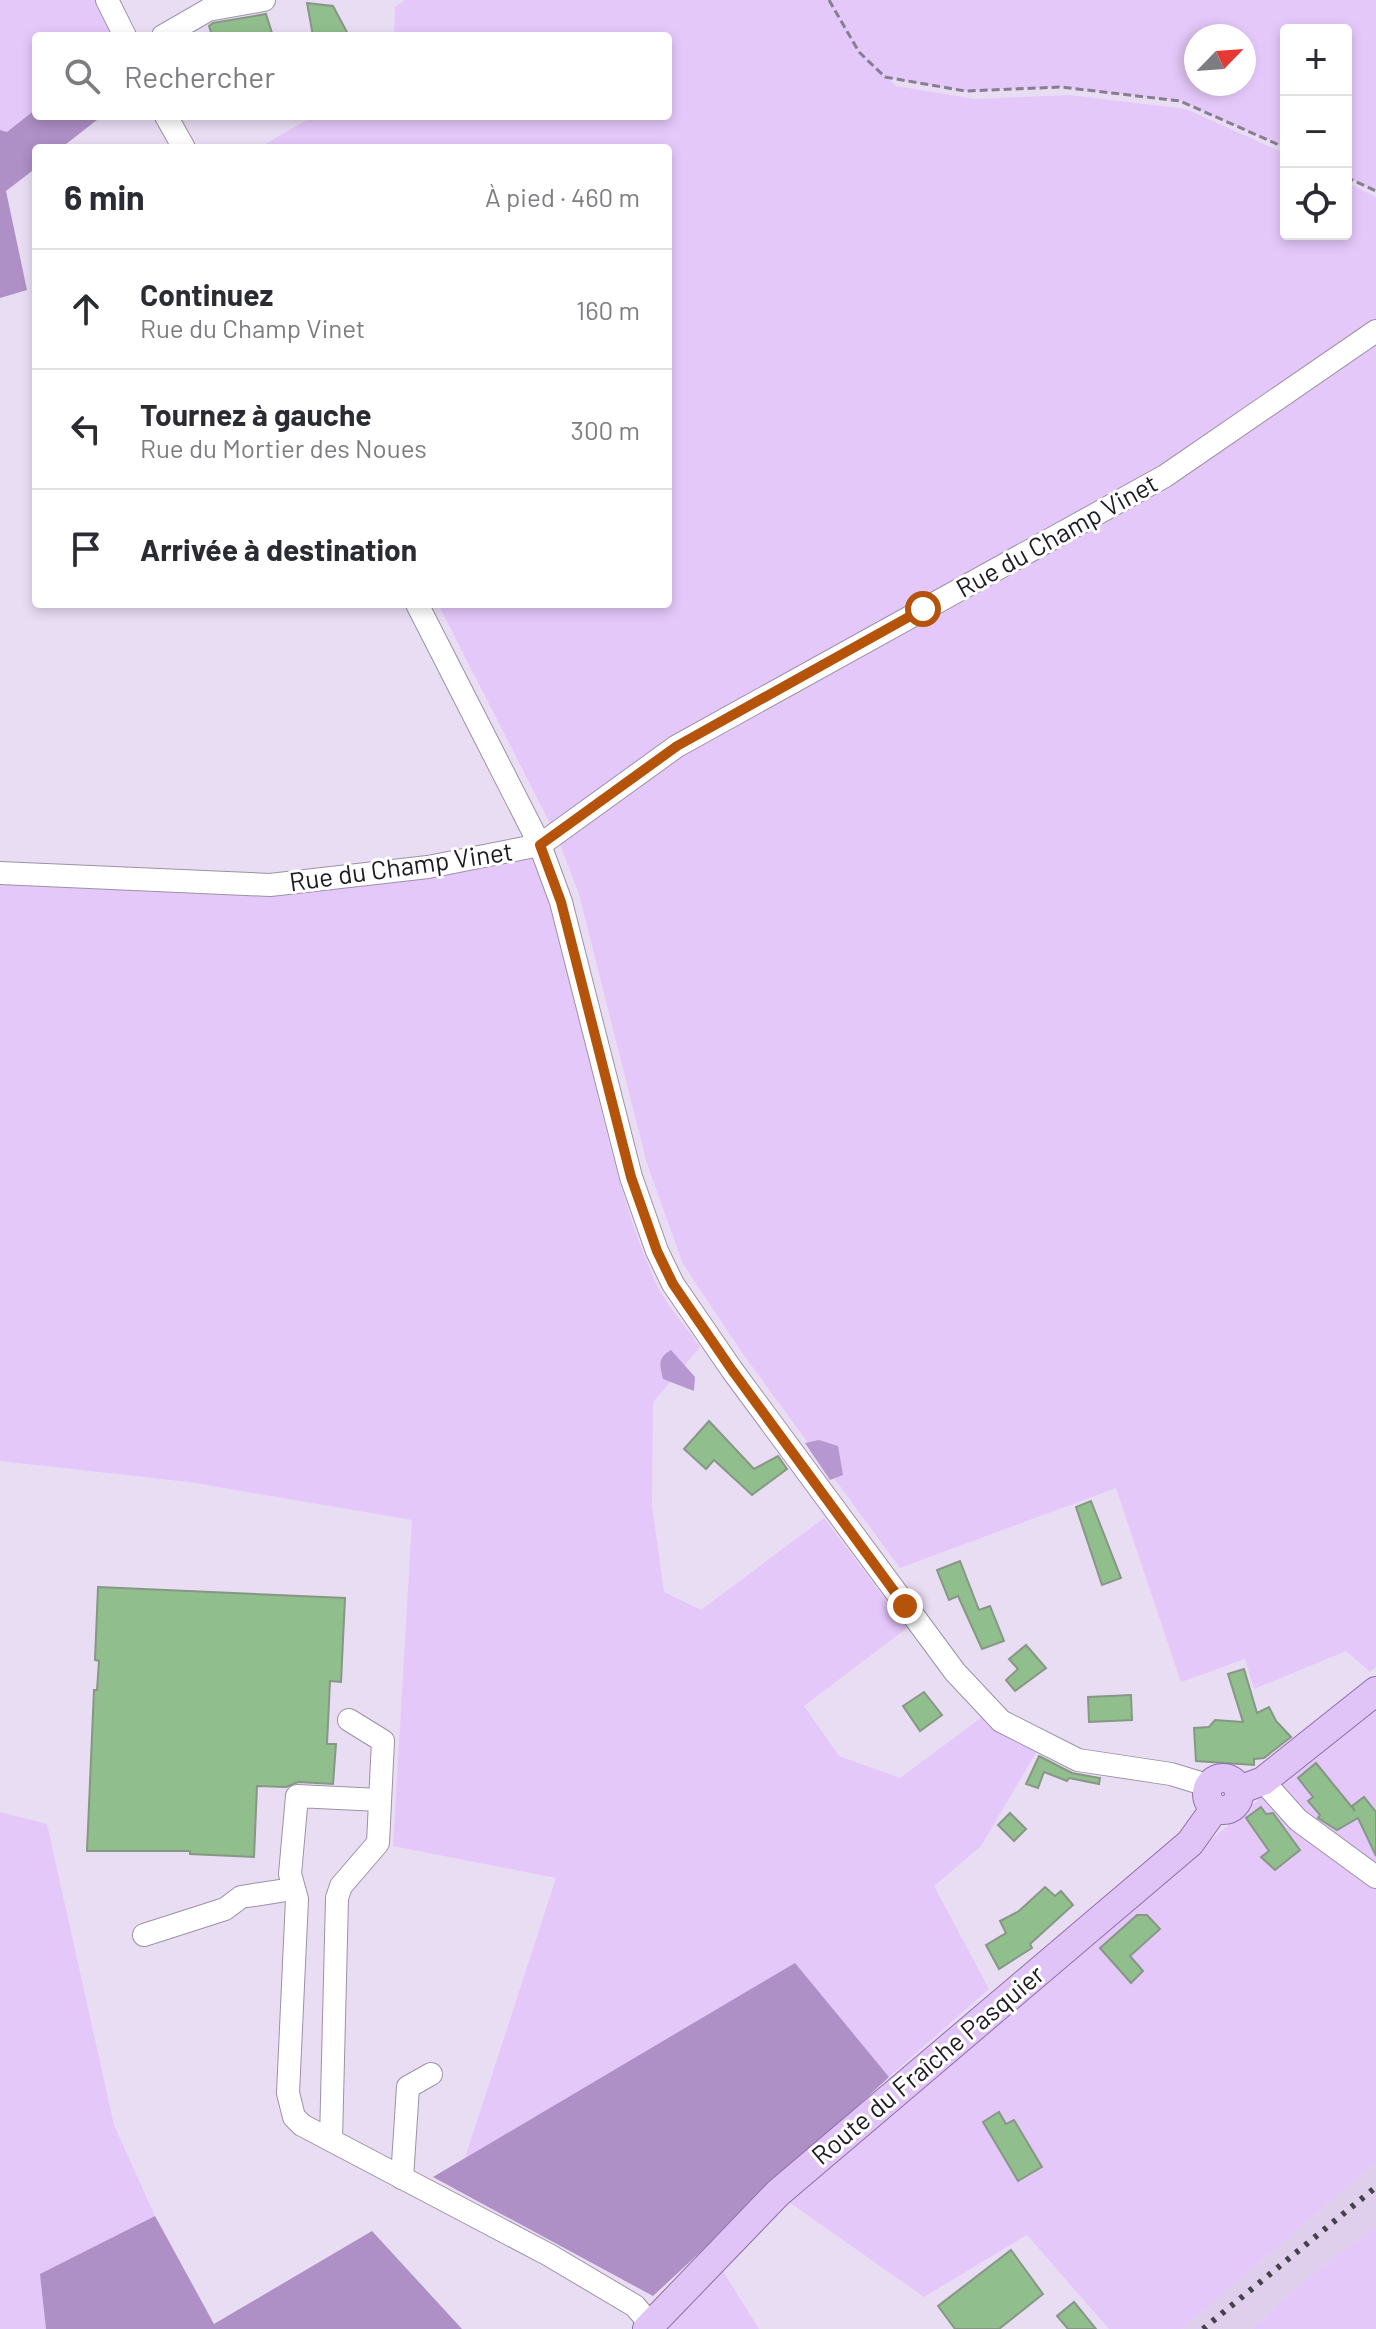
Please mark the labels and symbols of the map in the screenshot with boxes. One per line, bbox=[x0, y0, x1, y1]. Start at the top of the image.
north arrow bbox=[1184, 24, 1256, 96]
street label: Rue du Champ Vinet bbox=[950, 467, 1162, 603]
route start bbox=[905, 591, 941, 627]
street label: Rue du Champ Vinet bbox=[287, 834, 515, 897]
route end bbox=[887, 1588, 923, 1624]
street label: Route du Fraîche Pasquier bbox=[805, 1957, 1050, 2170]

